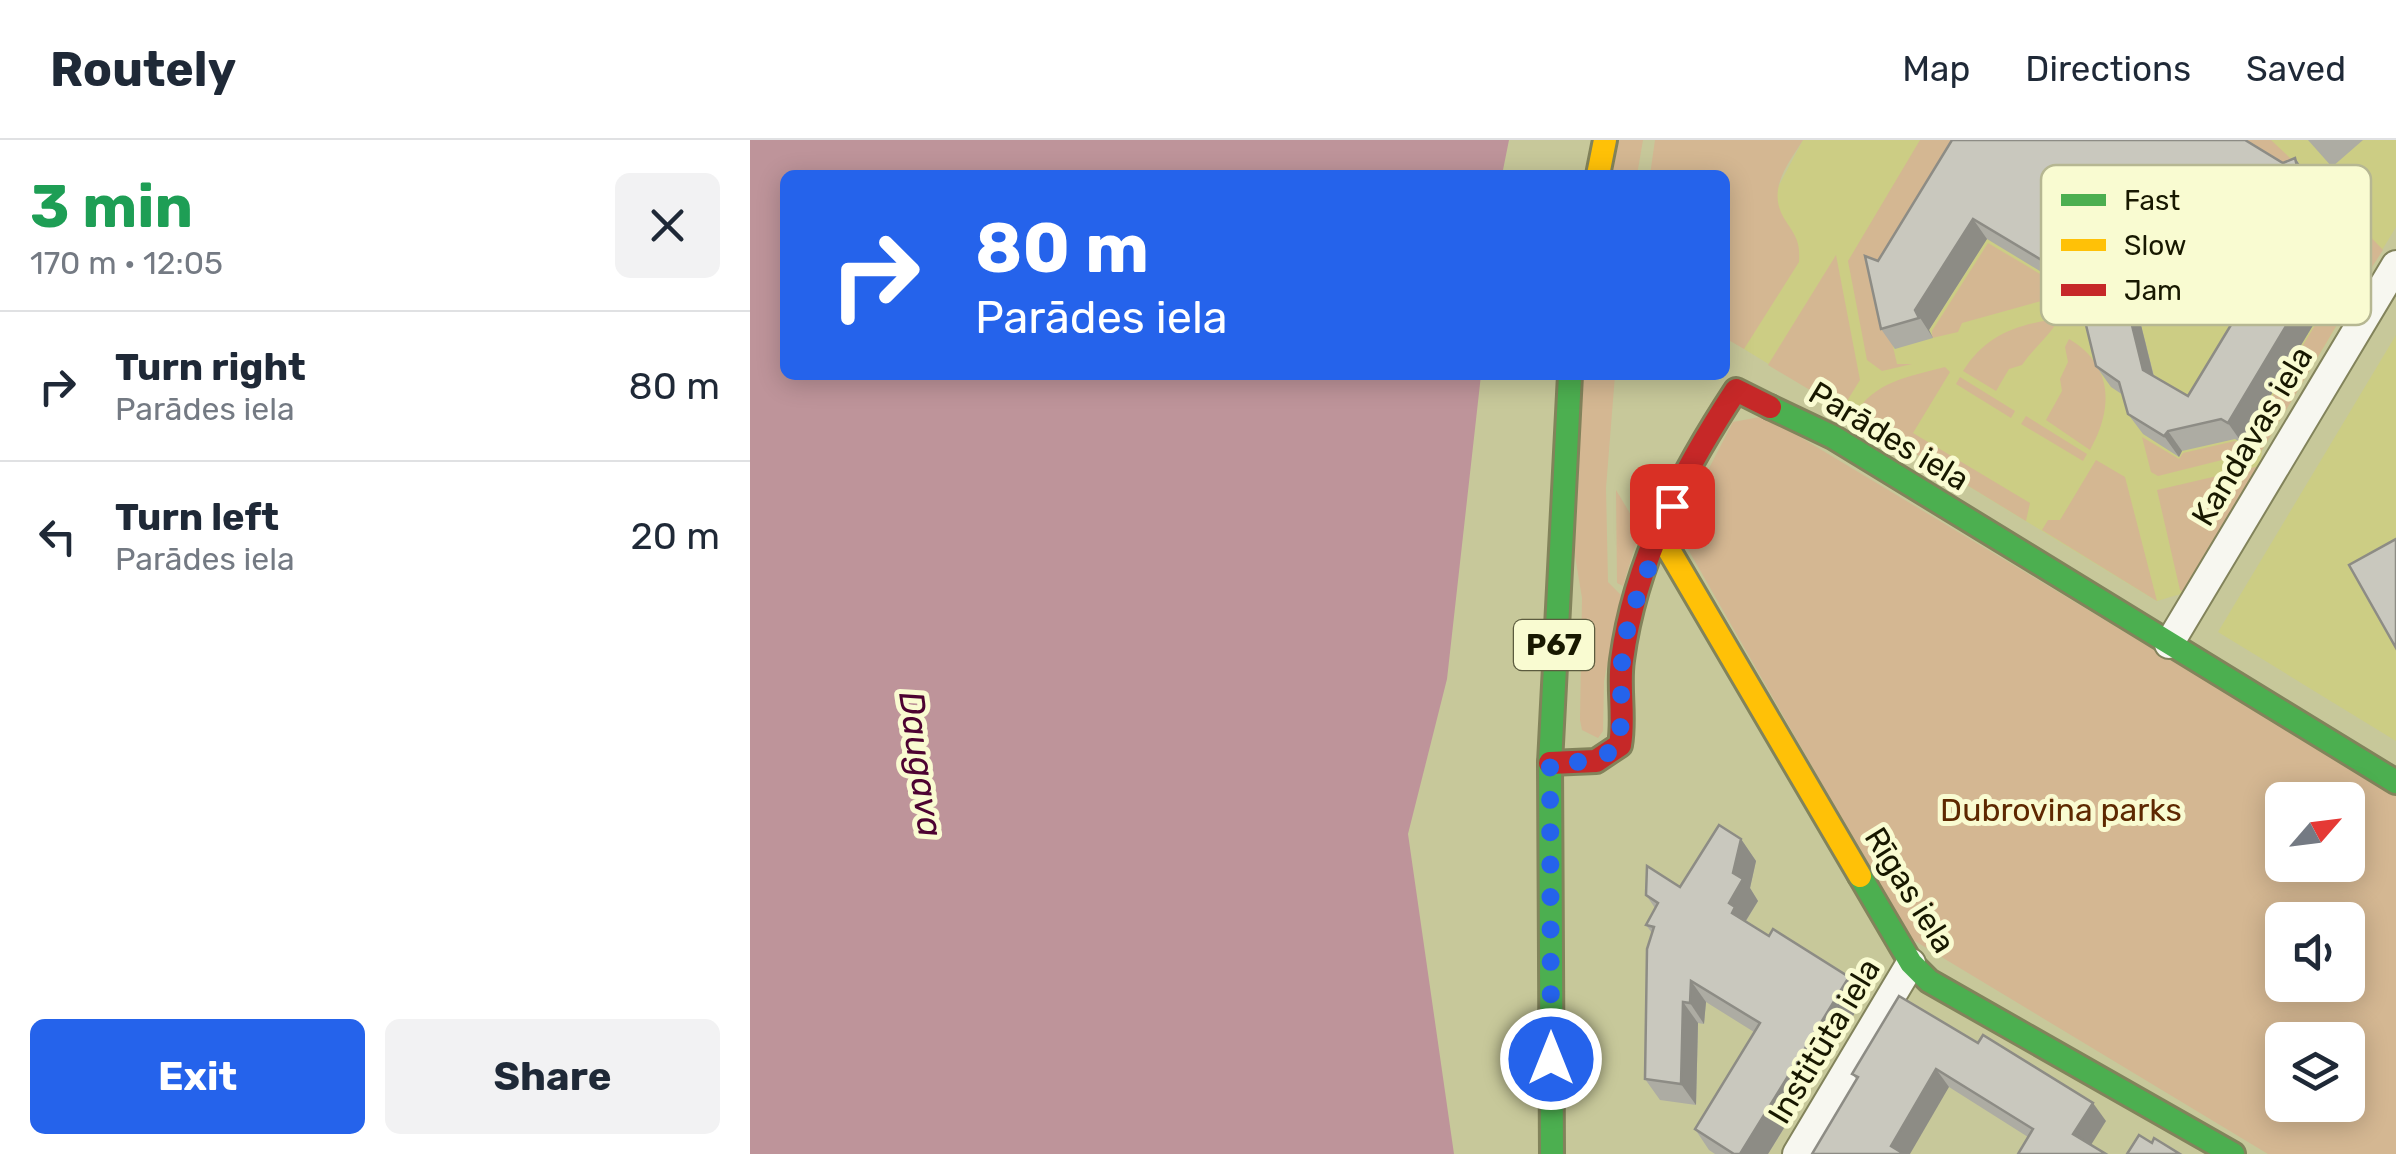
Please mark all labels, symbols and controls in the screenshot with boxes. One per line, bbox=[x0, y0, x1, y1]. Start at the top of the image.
text: Routely bbox=[50, 41, 236, 98]
text: Map bbox=[1902, 48, 1970, 90]
text: Directions bbox=[2025, 48, 2191, 90]
text: Saved bbox=[2246, 48, 2346, 90]
legend bbox=[2041, 165, 2371, 325]
text: 3 min bbox=[30, 171, 193, 242]
button: close bbox=[615, 173, 720, 278]
text: Fast bbox=[2124, 184, 2180, 217]
text: 80 m bbox=[975, 207, 1149, 290]
icon: right bbox=[810, 210, 940, 340]
text: Slow bbox=[2124, 229, 2186, 262]
text: 170 m · 12:05 bbox=[30, 244, 223, 282]
text: Jam bbox=[2124, 274, 2182, 307]
text: Parādes iela bbox=[975, 291, 1228, 344]
street label: Kandavas iela bbox=[2184, 339, 2320, 533]
text: Turn right bbox=[115, 344, 306, 390]
icon: right bbox=[30, 359, 85, 414]
text: 80 m bbox=[629, 363, 720, 409]
street label: Parādes iela bbox=[1802, 373, 1976, 499]
text: Parādes iela bbox=[115, 390, 295, 428]
pin bbox=[1630, 464, 1715, 549]
icon: arrive bbox=[1645, 479, 1700, 534]
text: Turn left bbox=[115, 494, 279, 540]
icon: left bbox=[30, 509, 85, 564]
text: 20 m bbox=[630, 513, 720, 559]
text: Parādes iela bbox=[115, 540, 295, 578]
road number: P67 bbox=[1514, 620, 1594, 670]
water label: Daugava bbox=[890, 688, 952, 840]
north arrow bbox=[2265, 782, 2365, 882]
map controls bbox=[2265, 782, 2365, 1122]
park label: Dubrovina parks bbox=[1940, 791, 2182, 829]
street label: Rīgas iela bbox=[1857, 820, 1963, 960]
button: sound bbox=[2265, 902, 2365, 1002]
street label: Institūta iela bbox=[1760, 952, 1888, 1130]
position arrow bbox=[1499, 1007, 1603, 1111]
button: Exit bbox=[30, 1019, 365, 1134]
button: Share bbox=[385, 1019, 720, 1134]
button: layers bbox=[2265, 1022, 2365, 1122]

